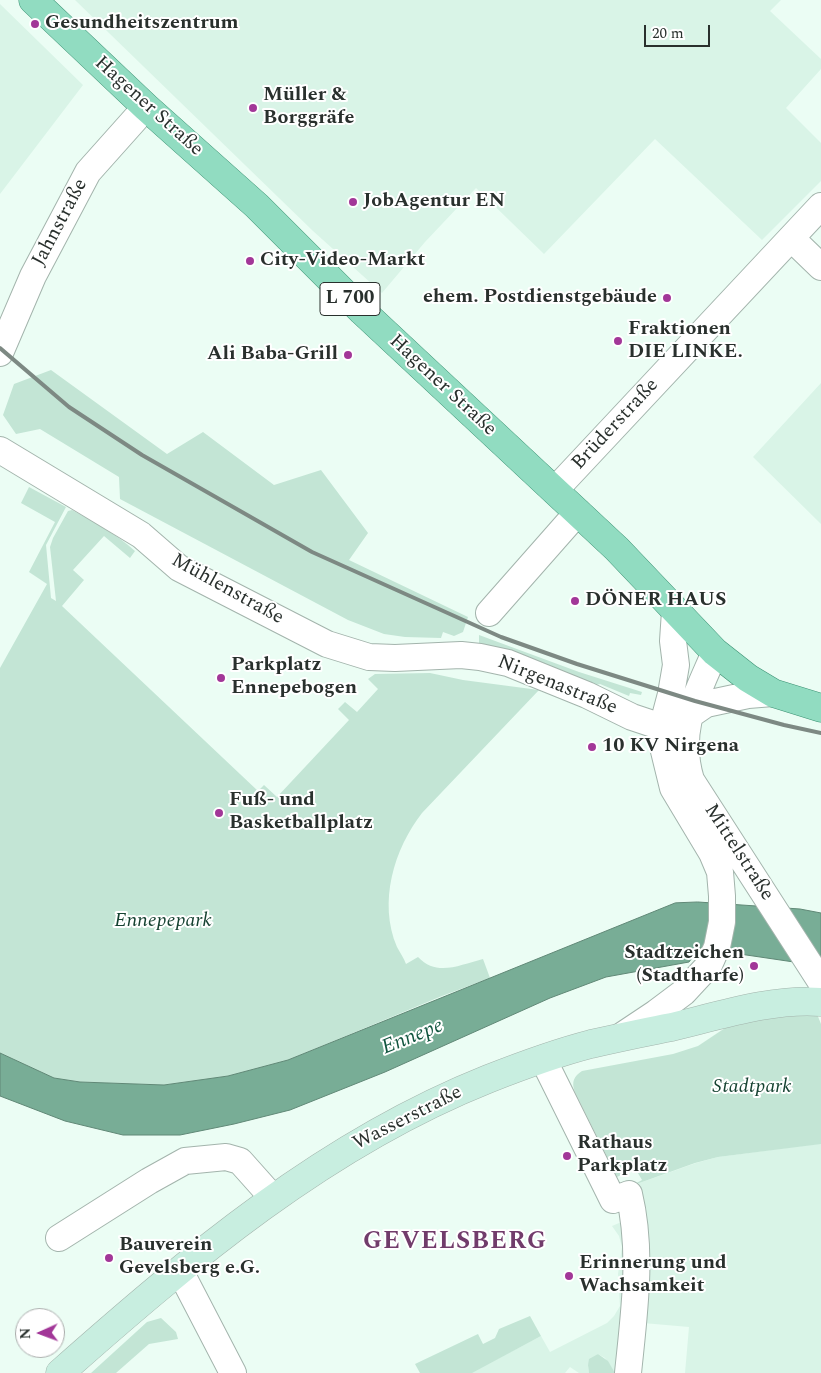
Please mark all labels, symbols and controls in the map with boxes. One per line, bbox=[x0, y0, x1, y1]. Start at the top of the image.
place label: Gesundheitszentrum bbox=[45, 12, 239, 36]
scale bar bbox=[646, 15, 712, 47]
marker: Gesundheitszentrum bbox=[29, 18, 41, 30]
text: 20 m bbox=[652, 22, 684, 45]
street label: Hagener Straße bbox=[89, 52, 207, 162]
place label: Müller & Borggräfe bbox=[263, 84, 354, 131]
marker: Müller & Borggräfe bbox=[247, 102, 259, 114]
street label: Jahnstraße bbox=[28, 175, 94, 271]
place label: JobAgentur EN bbox=[363, 190, 505, 214]
marker: JobAgentur EN bbox=[347, 196, 359, 208]
place label: City-Video-Markt bbox=[260, 249, 425, 273]
marker: City-Video-Markt bbox=[244, 255, 256, 267]
road number: L 700 bbox=[320, 282, 380, 316]
place label: ehem. Postdienstgebäude bbox=[423, 286, 657, 310]
marker: ehem. Postdienstgebäude bbox=[661, 292, 673, 304]
place label: Fraktionen DIE LINKE. bbox=[628, 318, 743, 365]
street label: Hagener Straße bbox=[383, 330, 501, 442]
marker: Fraktionen DIE LINKE. bbox=[612, 335, 624, 347]
place label: Ali Baba-Grill bbox=[207, 343, 338, 367]
marker: Ali Baba-Grill bbox=[342, 349, 354, 361]
street label: Brüderstraße bbox=[567, 374, 665, 476]
street label: Mühlenstraße bbox=[167, 549, 287, 631]
place label: DÖNER HAUS bbox=[585, 589, 726, 613]
marker: DÖNER HAUS bbox=[569, 595, 581, 607]
street label: Nirgenastraße bbox=[493, 651, 621, 721]
place label: Parkplatz Ennepebogen bbox=[231, 654, 357, 701]
marker: Parkplatz Ennepebogen bbox=[215, 672, 227, 684]
place label: 10 KV Nirgena bbox=[602, 735, 739, 759]
marker: 10 KV Nirgena bbox=[586, 741, 598, 753]
place label: Fuß- und Basketballplatz bbox=[229, 789, 373, 836]
street label: Mittelstraße bbox=[698, 800, 778, 906]
marker: Fuß- und Basketballplatz bbox=[213, 807, 225, 819]
park label: Ennepepark bbox=[114, 910, 212, 934]
place label: Stadtzeichen (Stadtharfe) bbox=[624, 942, 744, 989]
marker: Stadtzeichen (Stadtharfe) bbox=[748, 960, 760, 972]
water label: Ennepe bbox=[379, 1014, 447, 1062]
park label: Stadtpark bbox=[712, 1076, 792, 1100]
street label: Wasserstraße bbox=[350, 1081, 466, 1157]
place label: Rathaus Parkplatz bbox=[577, 1132, 668, 1179]
marker: Rathaus Parkplatz bbox=[561, 1150, 573, 1162]
district label: GEVELSBERG bbox=[362, 1228, 548, 1258]
place label: Bauverein Gevelsberg e.G. bbox=[119, 1234, 260, 1281]
marker: Bauverein Gevelsberg e.G. bbox=[103, 1252, 115, 1264]
place label: Erinnerung und Wachsamkeit bbox=[579, 1252, 727, 1299]
marker: Erinnerung und Wachsamkeit bbox=[563, 1270, 575, 1282]
north arrow bbox=[15, 1308, 65, 1358]
text: N bbox=[15, 1327, 36, 1340]

